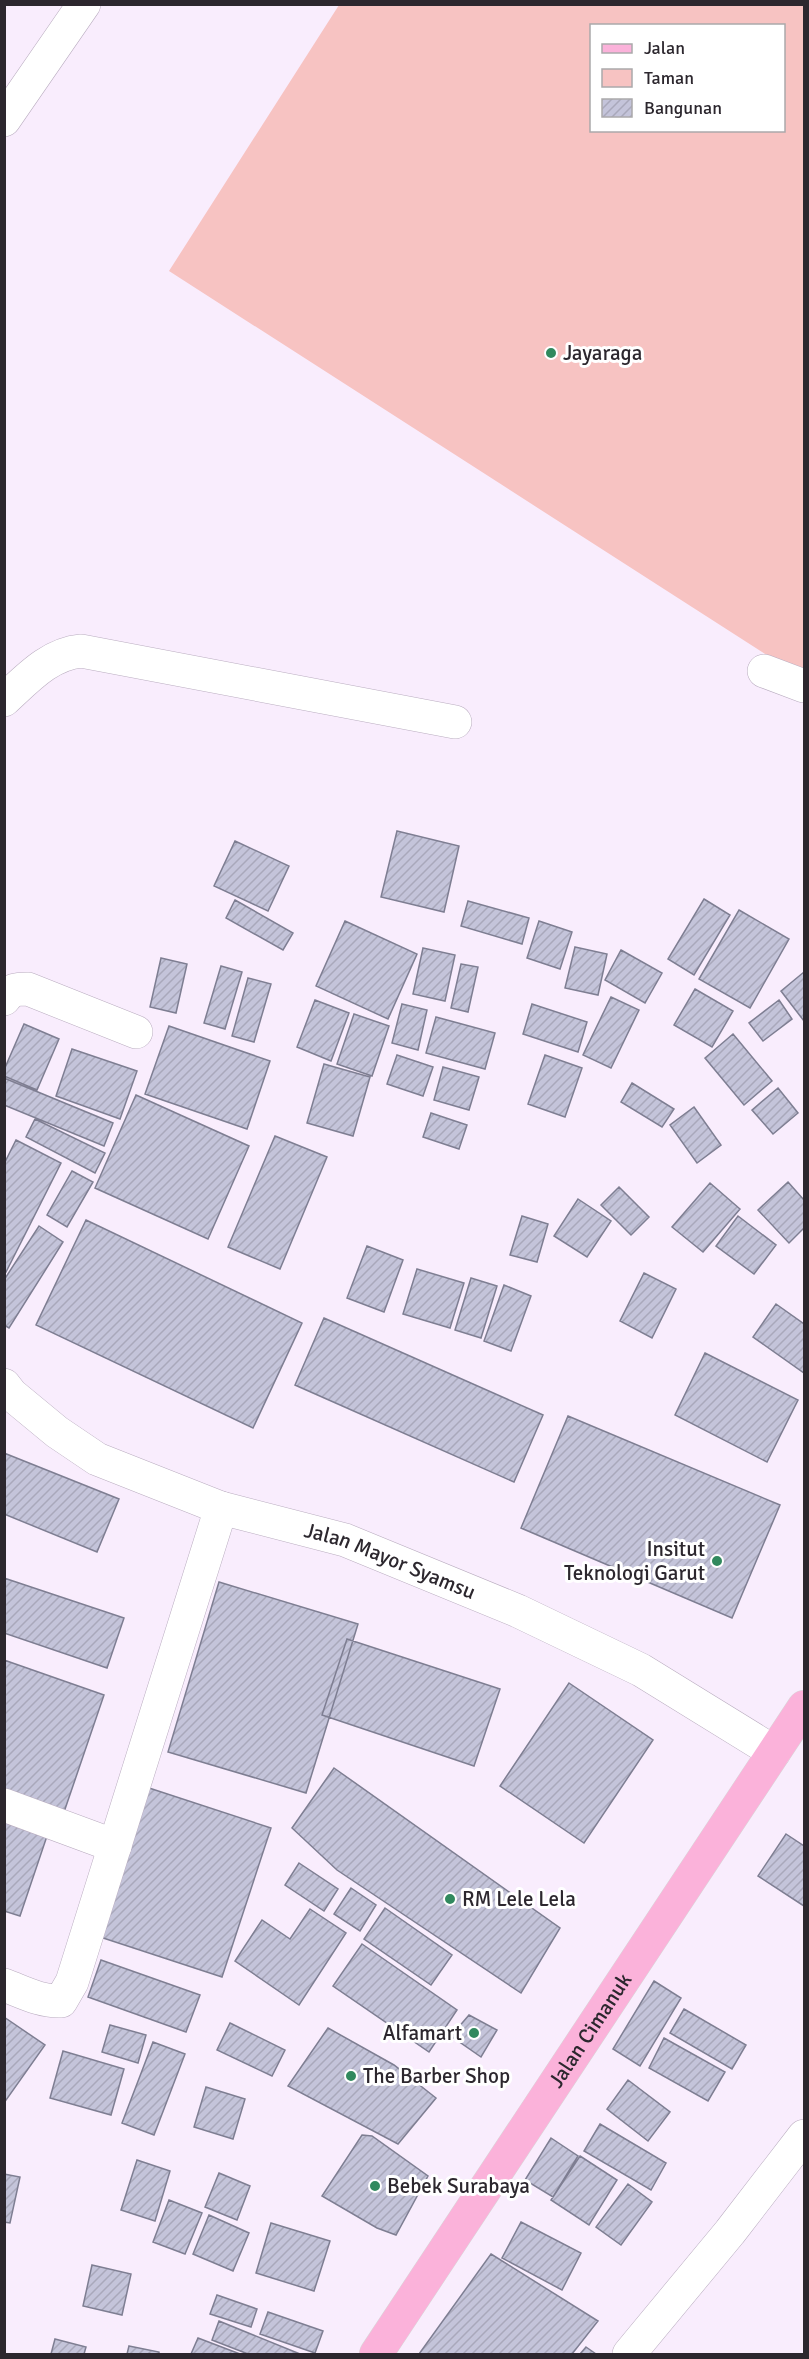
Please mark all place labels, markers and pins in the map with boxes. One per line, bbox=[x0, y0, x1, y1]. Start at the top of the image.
place label: Jayaraga bbox=[563, 340, 642, 366]
marker: Jayaraga bbox=[544, 346, 558, 360]
place label: Insitut Teknologi Garut bbox=[564, 1536, 705, 1586]
marker: Insitut Teknologi Garut bbox=[710, 1554, 724, 1568]
place label: RM Lele Lela bbox=[462, 1886, 576, 1912]
marker: RM Lele Lela bbox=[443, 1892, 457, 1906]
place label: Alfamart bbox=[383, 2020, 462, 2046]
marker: Alfamart bbox=[467, 2026, 481, 2040]
place label: The Barber Shop bbox=[363, 2063, 510, 2089]
marker: The Barber Shop bbox=[344, 2069, 358, 2083]
place label: Bebek Surabaya bbox=[387, 2173, 530, 2199]
marker: Bebek Surabaya bbox=[368, 2179, 382, 2193]

